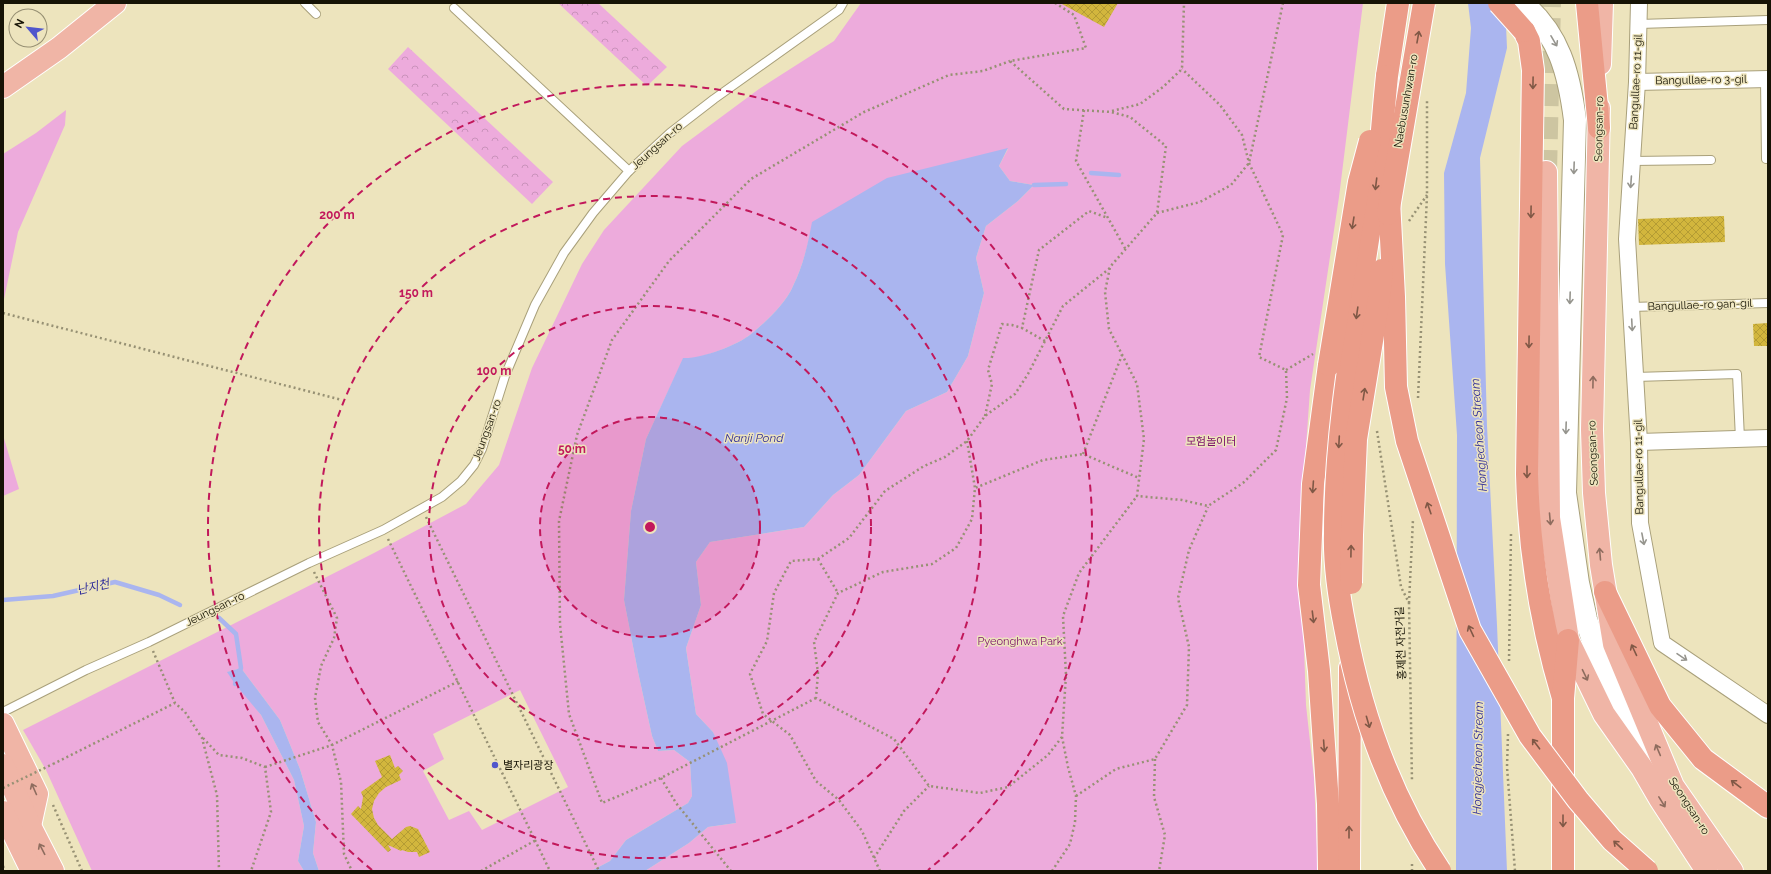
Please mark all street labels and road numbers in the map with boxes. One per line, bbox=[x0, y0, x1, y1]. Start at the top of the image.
street label: Bangullae-ro 11-gil bbox=[1627, 34, 1645, 130]
street label: Naebusunhwan-ro bbox=[1391, 53, 1421, 149]
street label: Bangullae-ro 3-gil bbox=[1655, 73, 1747, 87]
street label: Seongsan-ro bbox=[1592, 96, 1606, 162]
street label: Jeungsan-ro bbox=[629, 119, 685, 172]
street label: Bangullae-ro 9an-gil bbox=[1647, 297, 1753, 313]
street label: Jeungsan-ro bbox=[470, 397, 504, 462]
street label: Bangullae-ro 11-gil bbox=[1632, 419, 1646, 515]
street label: Seongsan-ro bbox=[1585, 420, 1601, 486]
street label: Jeungsan-ro bbox=[183, 589, 247, 629]
street label: 홍제천 자전거길 bbox=[1393, 606, 1409, 680]
street label: Seongsan-ro bbox=[1666, 775, 1713, 837]

